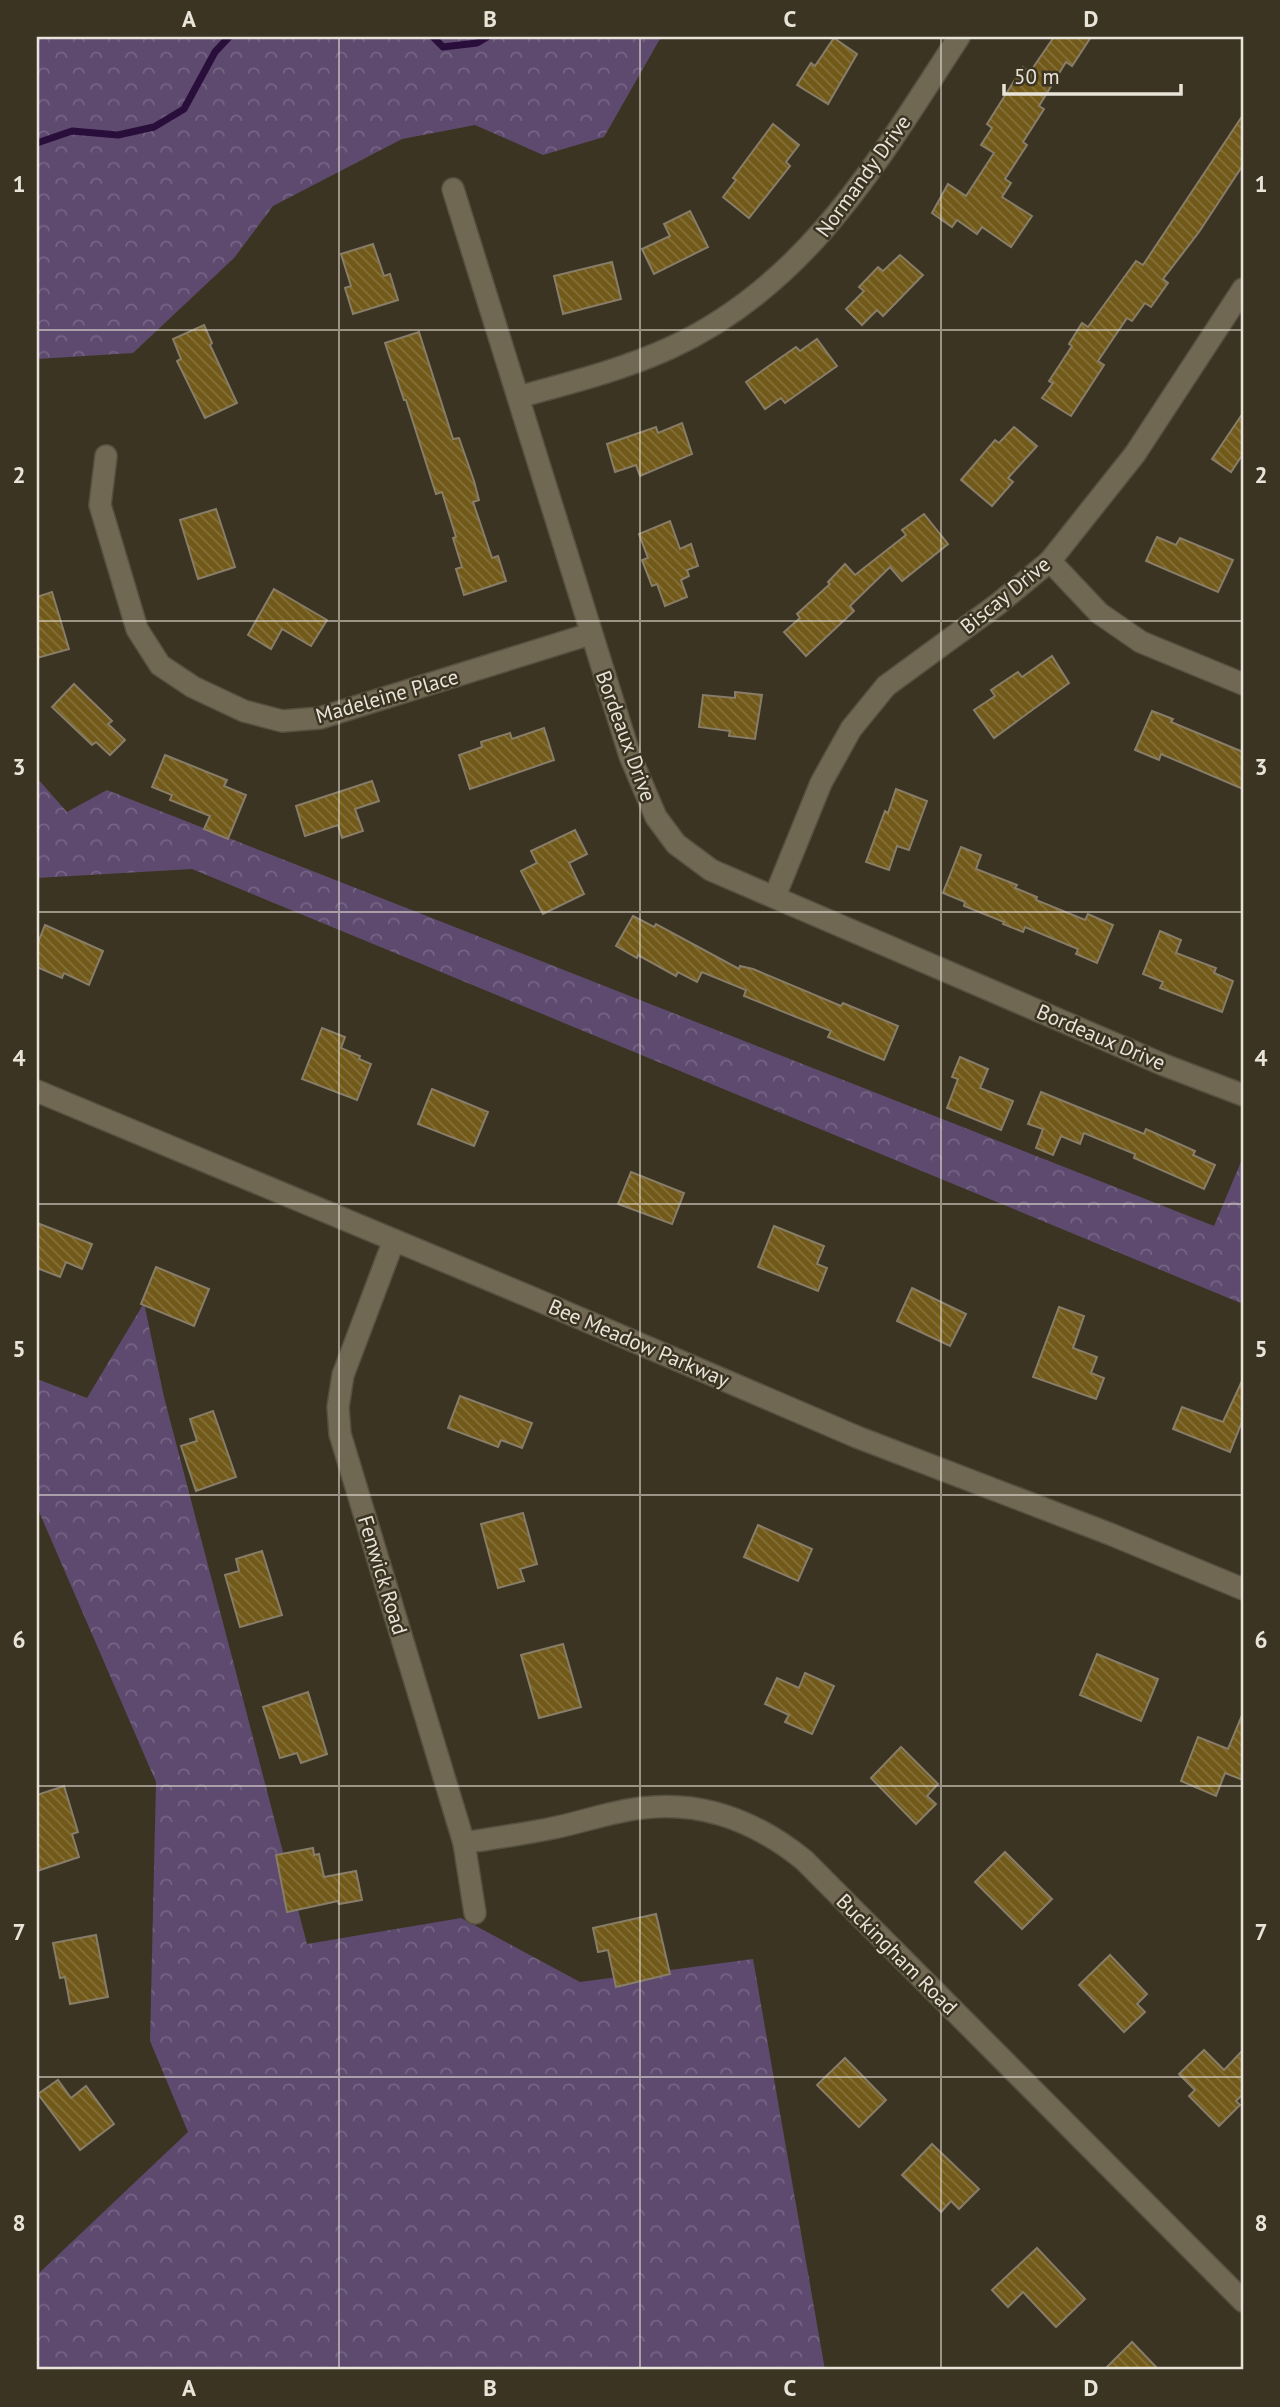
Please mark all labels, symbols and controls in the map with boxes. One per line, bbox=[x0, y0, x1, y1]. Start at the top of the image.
text: A bbox=[182, 4, 196, 33]
text: B bbox=[483, 4, 497, 33]
text: C bbox=[784, 4, 797, 33]
text: D bbox=[1084, 4, 1098, 33]
scale bar bbox=[1004, 52, 1180, 96]
text: 50 m bbox=[1014, 63, 1060, 90]
street label: Normandy Drive bbox=[810, 110, 916, 242]
text: 1 bbox=[12, 169, 26, 198]
text: 1 bbox=[1254, 169, 1268, 198]
text: 2 bbox=[12, 460, 26, 489]
text: 2 bbox=[1254, 460, 1268, 489]
street label: Biscay Drive bbox=[954, 550, 1056, 640]
street label: Madeleine Place bbox=[313, 663, 461, 729]
street label: Bordeaux Drive bbox=[590, 667, 662, 805]
text: 3 bbox=[12, 752, 26, 781]
text: 3 bbox=[1254, 752, 1268, 781]
street label: Bordeaux Drive bbox=[1033, 998, 1169, 1076]
text: 4 bbox=[12, 1043, 26, 1072]
text: 4 bbox=[1254, 1043, 1268, 1072]
street label: Bee Meadow Parkway bbox=[545, 1293, 734, 1393]
text: 5 bbox=[12, 1334, 26, 1363]
text: 5 bbox=[1254, 1334, 1268, 1363]
street label: Fenwick Road bbox=[352, 1512, 414, 1638]
text: 6 bbox=[12, 1625, 26, 1654]
text: 6 bbox=[1254, 1625, 1268, 1654]
street label: Buckingham Road bbox=[831, 1888, 963, 2020]
text: 7 bbox=[12, 1917, 26, 1946]
text: 7 bbox=[1254, 1917, 1268, 1946]
text: 8 bbox=[12, 2208, 26, 2237]
text: 8 bbox=[1254, 2208, 1268, 2237]
text: A bbox=[182, 2373, 196, 2402]
text: B bbox=[483, 2373, 497, 2402]
text: C bbox=[784, 2373, 797, 2402]
text: D bbox=[1084, 2373, 1098, 2402]

